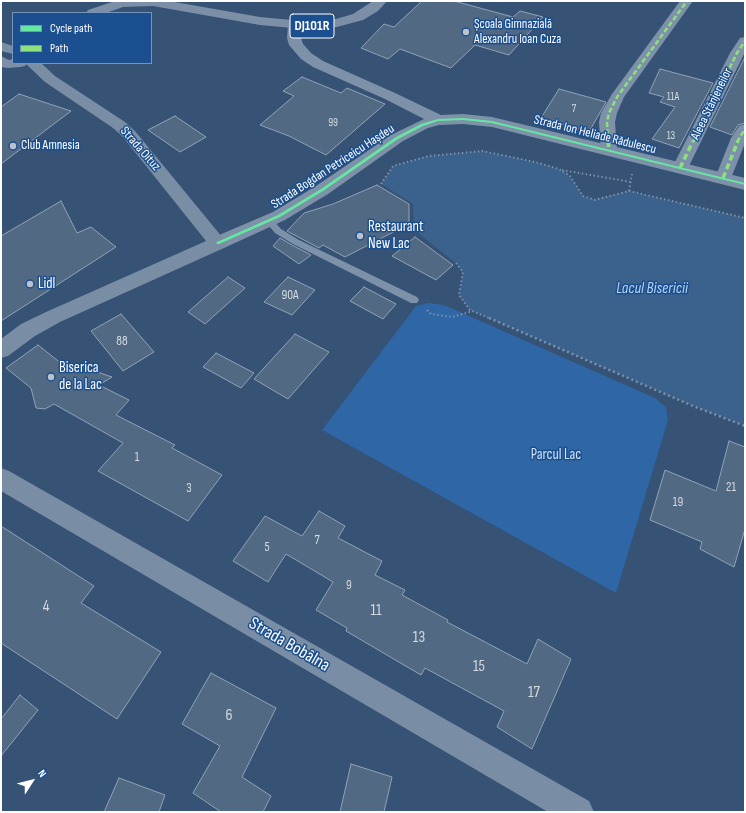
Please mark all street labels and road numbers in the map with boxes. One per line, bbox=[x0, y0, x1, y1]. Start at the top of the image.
road number: DJ101R bbox=[290, 14, 334, 38]
street label: Aleea Stânjeneilor bbox=[688, 66, 736, 142]
street label: Strada Ion Heliade Rădulescu bbox=[532, 112, 658, 158]
street label: Strada Bogdan Petriceicu Hașdeu bbox=[269, 121, 397, 213]
street label: Strada Oituz bbox=[117, 124, 163, 174]
street label: Strada Bobâlna bbox=[245, 613, 333, 677]

